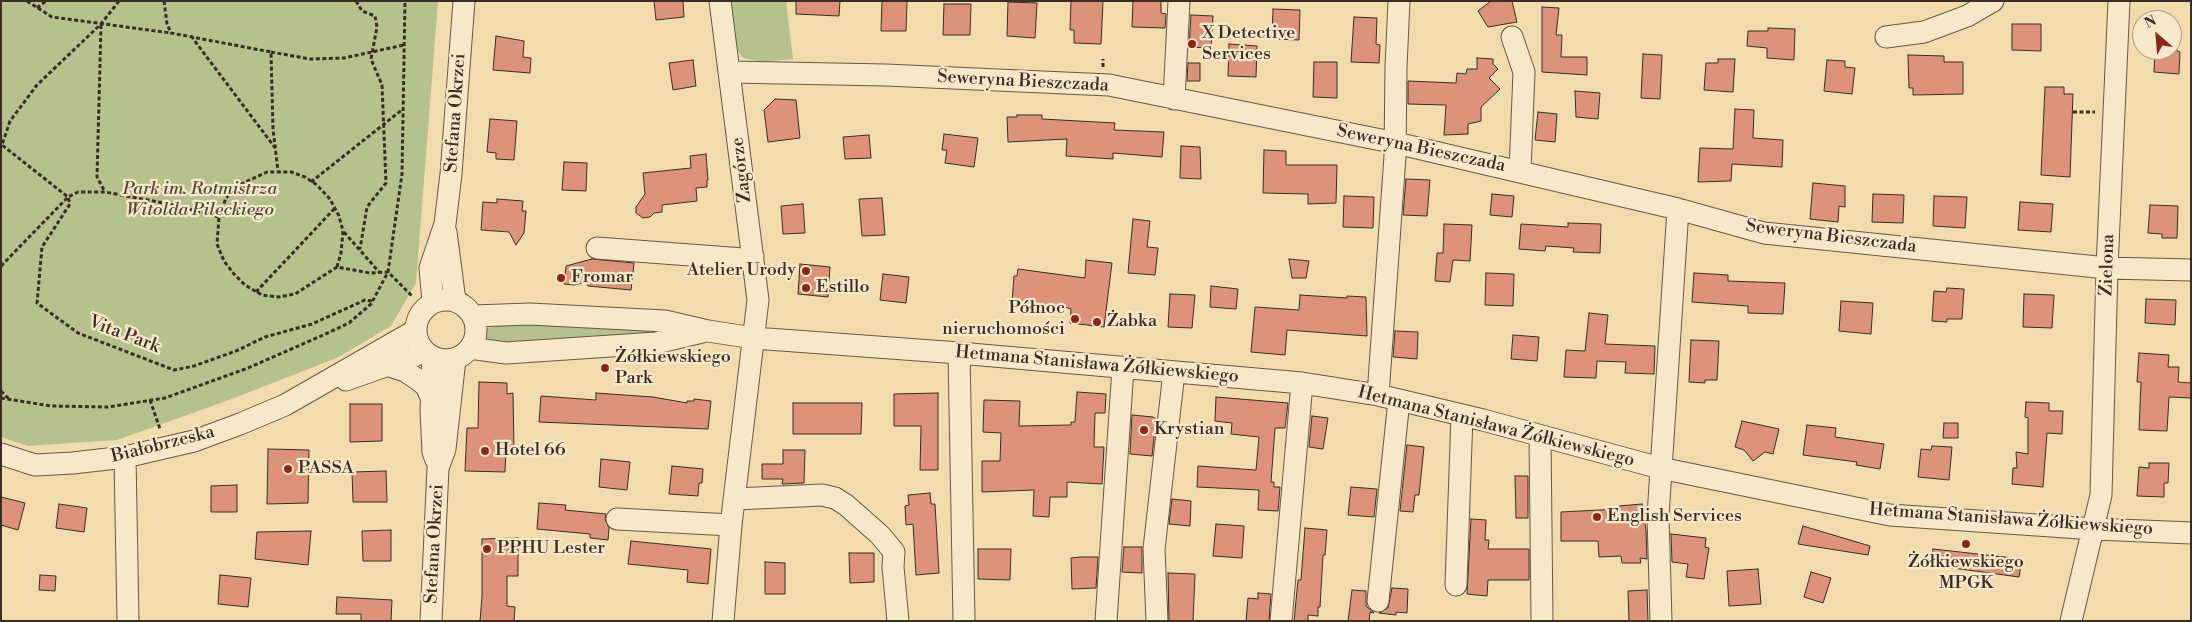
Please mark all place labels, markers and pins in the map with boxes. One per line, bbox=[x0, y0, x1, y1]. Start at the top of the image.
place label: X Detective Services bbox=[1202, 23, 1295, 66]
marker: X Detective Services bbox=[1186, 38, 1198, 50]
place label: Atelier Urody bbox=[687, 260, 796, 282]
marker: Atelier Urody bbox=[800, 265, 812, 277]
place label: Fromar bbox=[571, 267, 633, 289]
marker: Fromar bbox=[555, 272, 567, 284]
place label: Estillo bbox=[816, 277, 870, 299]
marker: Estillo bbox=[800, 282, 812, 294]
place label: Północ nieruchomości bbox=[942, 298, 1065, 340]
place label: Żabka bbox=[1107, 311, 1157, 333]
marker: Północ nieruchomości bbox=[1069, 313, 1081, 325]
marker: Żabka bbox=[1091, 316, 1103, 328]
place label: Żółkiewskiego Park bbox=[615, 347, 731, 389]
marker: Żółkiewskiego Park bbox=[599, 362, 611, 374]
place label: Krystian bbox=[1154, 419, 1224, 441]
marker: Krystian bbox=[1138, 424, 1150, 436]
place label: Hotel 66 bbox=[495, 440, 566, 462]
marker: Hotel 66 bbox=[479, 445, 491, 457]
place label: PASSA bbox=[298, 458, 354, 480]
marker: PASSA bbox=[282, 463, 294, 475]
place label: English Services bbox=[1607, 506, 1742, 528]
marker: English Services bbox=[1591, 511, 1603, 523]
place label: PPHU Lester bbox=[497, 538, 605, 560]
marker: Żółkiewskiego MPGK bbox=[1960, 538, 1972, 550]
marker: PPHU Lester bbox=[481, 543, 493, 555]
place label: Żółkiewskiego MPGK bbox=[1908, 552, 2024, 594]

